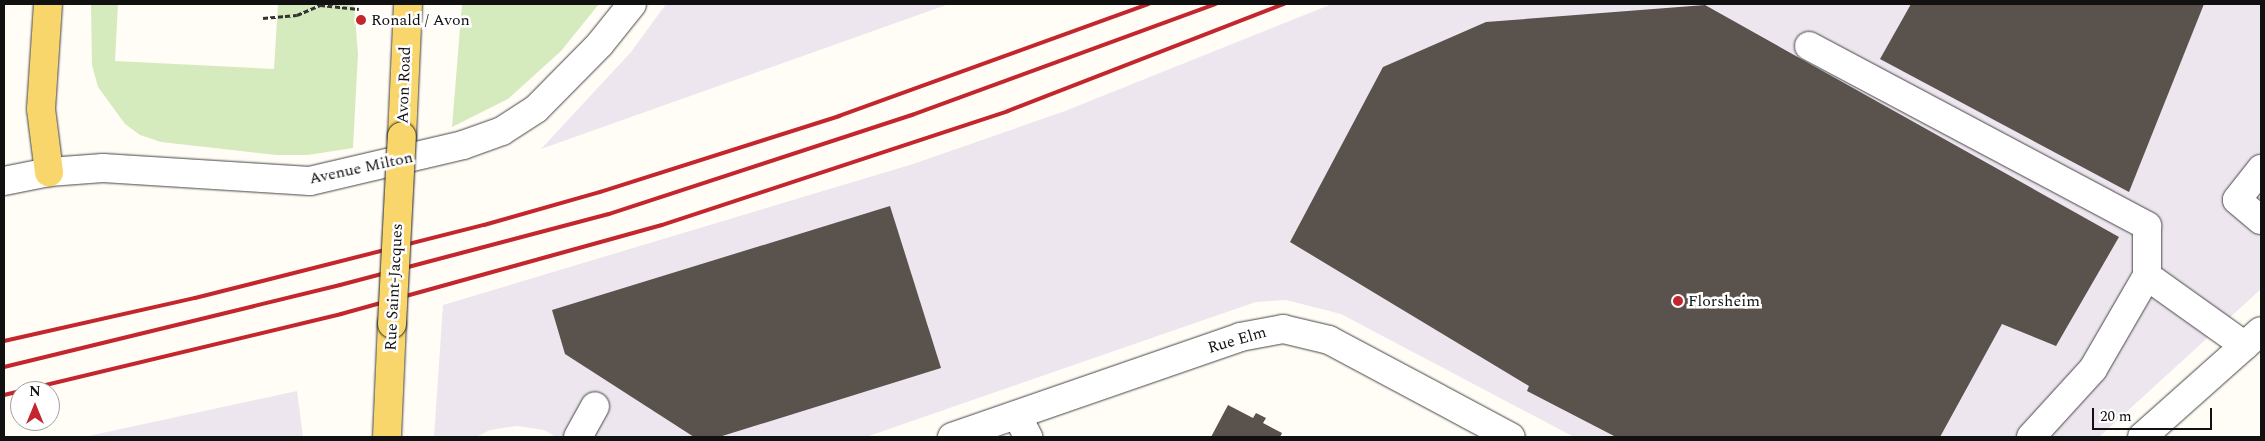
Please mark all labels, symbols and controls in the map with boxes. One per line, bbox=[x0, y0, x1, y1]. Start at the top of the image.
place label: Ronald / Avon bbox=[371, 10, 470, 30]
marker: Ronald / Avon bbox=[355, 14, 367, 26]
street label: Avon Road bbox=[393, 46, 415, 124]
street label: Avenue Milton bbox=[307, 148, 415, 188]
street label: Rue Saint-Jacques bbox=[381, 223, 407, 351]
place label: Florsheim bbox=[1688, 291, 1760, 311]
marker: Florsheim bbox=[1672, 295, 1684, 307]
street label: Rue Elm bbox=[1205, 322, 1269, 358]
north arrow bbox=[10, 381, 60, 431]
text: N bbox=[29, 381, 41, 402]
scale bar bbox=[2095, 398, 2215, 430]
text: 20 m bbox=[2100, 405, 2132, 428]

